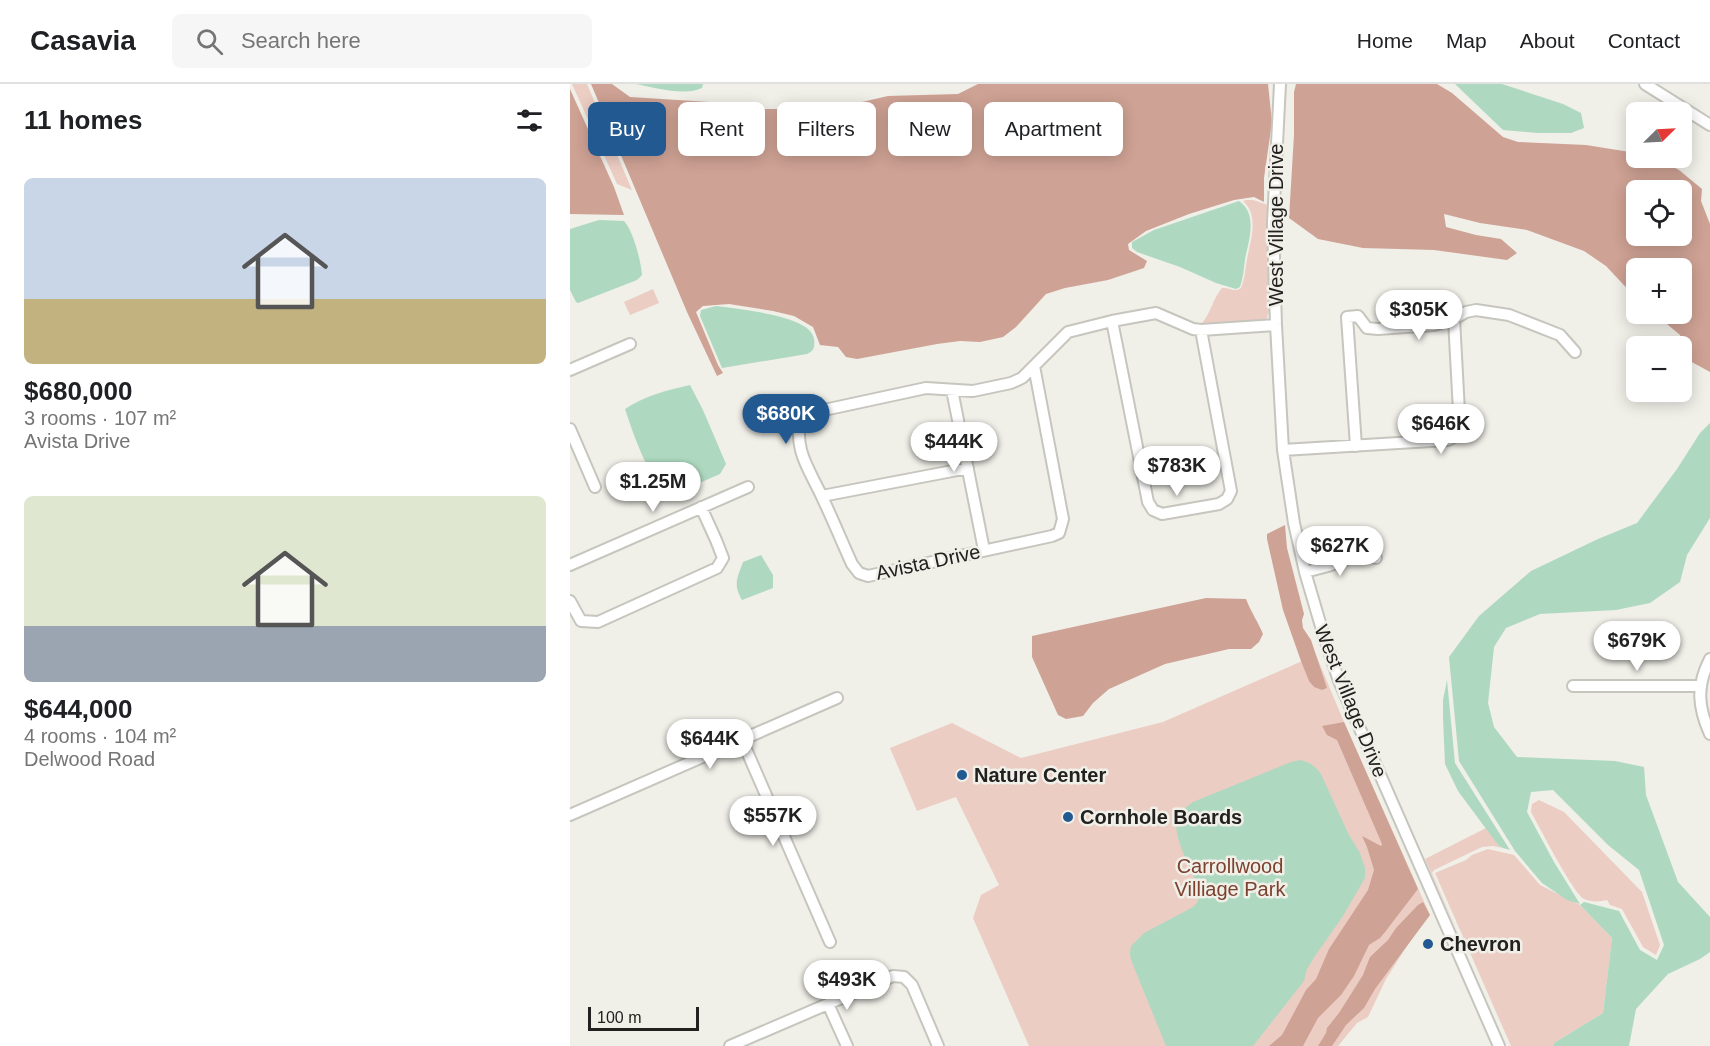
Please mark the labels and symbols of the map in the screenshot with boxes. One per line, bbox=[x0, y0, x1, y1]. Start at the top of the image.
north arrow bbox=[1626, 102, 1692, 168]
street label: West Village Drive bbox=[1265, 144, 1287, 306]
pin: $305K bbox=[1377, 290, 1461, 341]
pin: $680K bbox=[744, 394, 828, 445]
pin: $646K bbox=[1399, 404, 1483, 455]
pin: $444K bbox=[912, 422, 996, 473]
pin: $783K bbox=[1135, 446, 1219, 497]
pin: $1.25M bbox=[604, 462, 702, 513]
pin: $627K bbox=[1298, 526, 1382, 577]
street label: Avista Drive bbox=[874, 540, 982, 584]
street label: West Village Drive bbox=[1310, 621, 1392, 781]
pin: $679K bbox=[1595, 621, 1679, 672]
pin: $644K bbox=[668, 719, 752, 770]
place label: Nature Center bbox=[974, 764, 1106, 786]
marker: Nature Center bbox=[955, 768, 969, 782]
pin: $557K bbox=[731, 796, 815, 847]
place label: Cornhole Boards bbox=[1080, 806, 1242, 828]
marker: Cornhole Boards bbox=[1061, 810, 1075, 824]
park label: Carrollwood Villiage Park bbox=[1175, 855, 1286, 900]
place label: Chevron bbox=[1440, 933, 1521, 955]
marker: Chevron bbox=[1421, 937, 1435, 951]
pin: $493K bbox=[805, 960, 889, 1011]
scale bar bbox=[588, 1004, 699, 1032]

